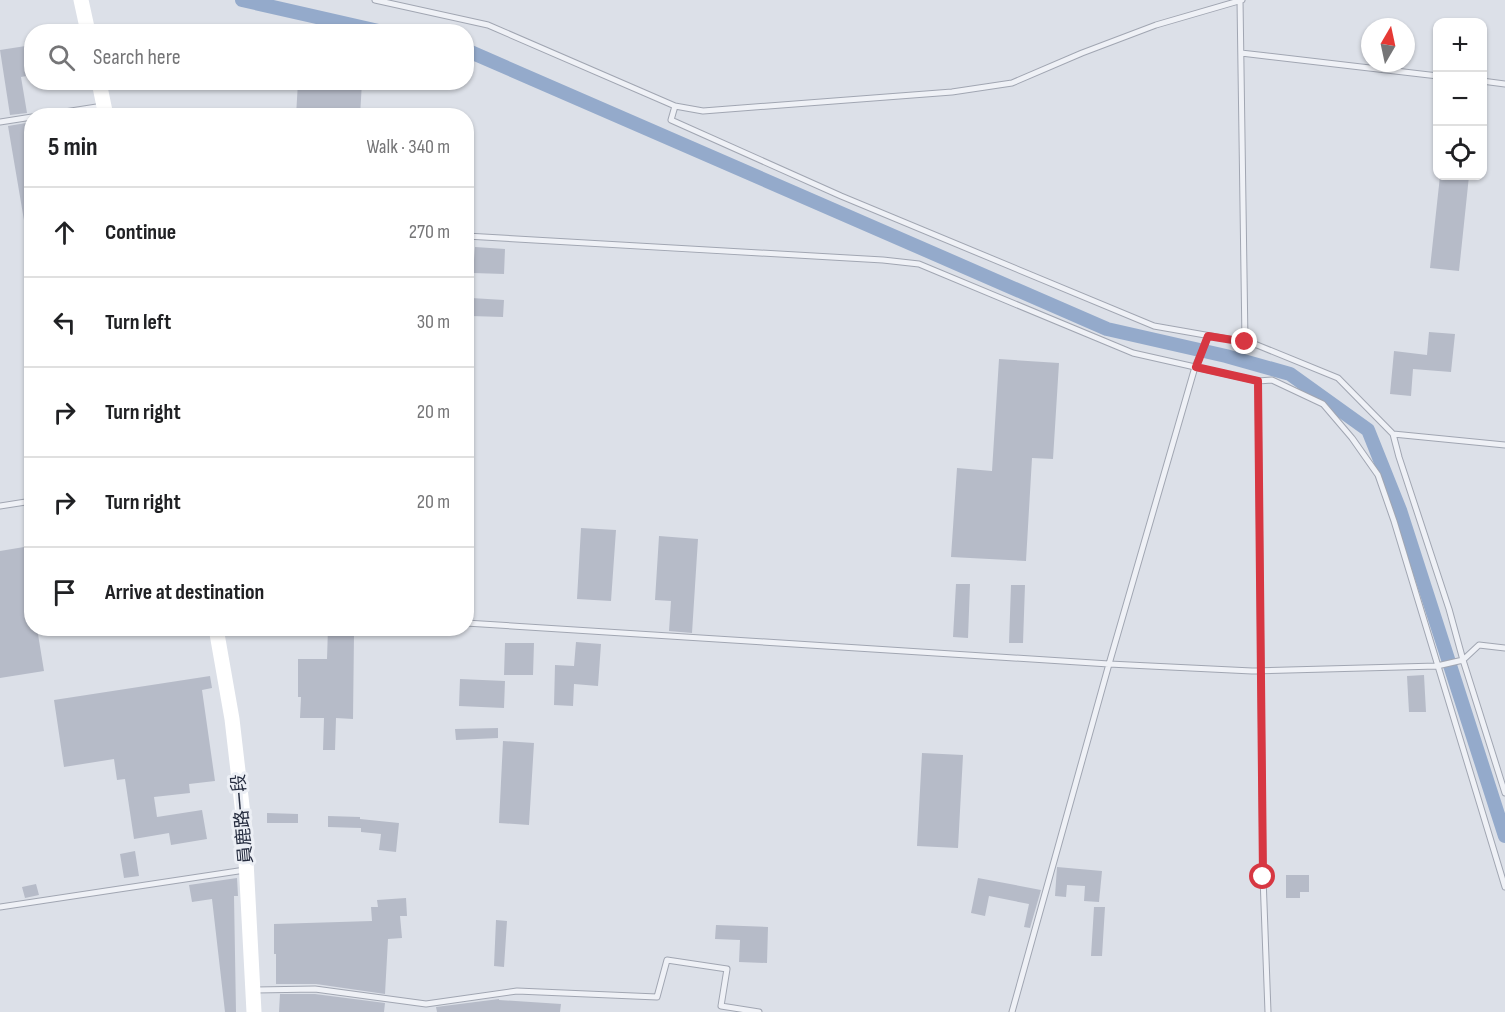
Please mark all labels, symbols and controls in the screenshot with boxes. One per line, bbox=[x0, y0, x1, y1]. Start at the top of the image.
north arrow bbox=[1361, 18, 1415, 72]
map controls bbox=[1433, 18, 1487, 180]
button: + bbox=[1433, 18, 1487, 72]
search box bbox=[24, 24, 474, 90]
icon: search bbox=[45, 41, 78, 74]
text: Search here bbox=[93, 44, 180, 71]
button: − bbox=[1433, 72, 1487, 126]
button: locate bbox=[1433, 126, 1487, 180]
text: 5 min bbox=[48, 132, 98, 163]
text: Walk · 340 m bbox=[366, 135, 450, 159]
icon: ahead bbox=[48, 216, 81, 249]
text: Continue bbox=[105, 219, 176, 246]
text: 270 m bbox=[409, 220, 450, 244]
icon: left bbox=[48, 306, 81, 339]
text: Turn left bbox=[105, 309, 171, 336]
text: 30 m bbox=[417, 310, 450, 334]
route end bbox=[1231, 328, 1257, 354]
icon: right bbox=[48, 396, 81, 429]
text: Turn right bbox=[105, 399, 181, 426]
text: 20 m bbox=[417, 400, 450, 424]
icon: right bbox=[48, 486, 81, 519]
text: Turn right bbox=[105, 489, 181, 516]
text: 20 m bbox=[417, 490, 450, 514]
icon: arrive bbox=[48, 576, 81, 609]
text: Arrive at destination bbox=[105, 579, 264, 606]
street label: 員鹿路一段 bbox=[228, 773, 257, 865]
route start bbox=[1249, 863, 1275, 889]

